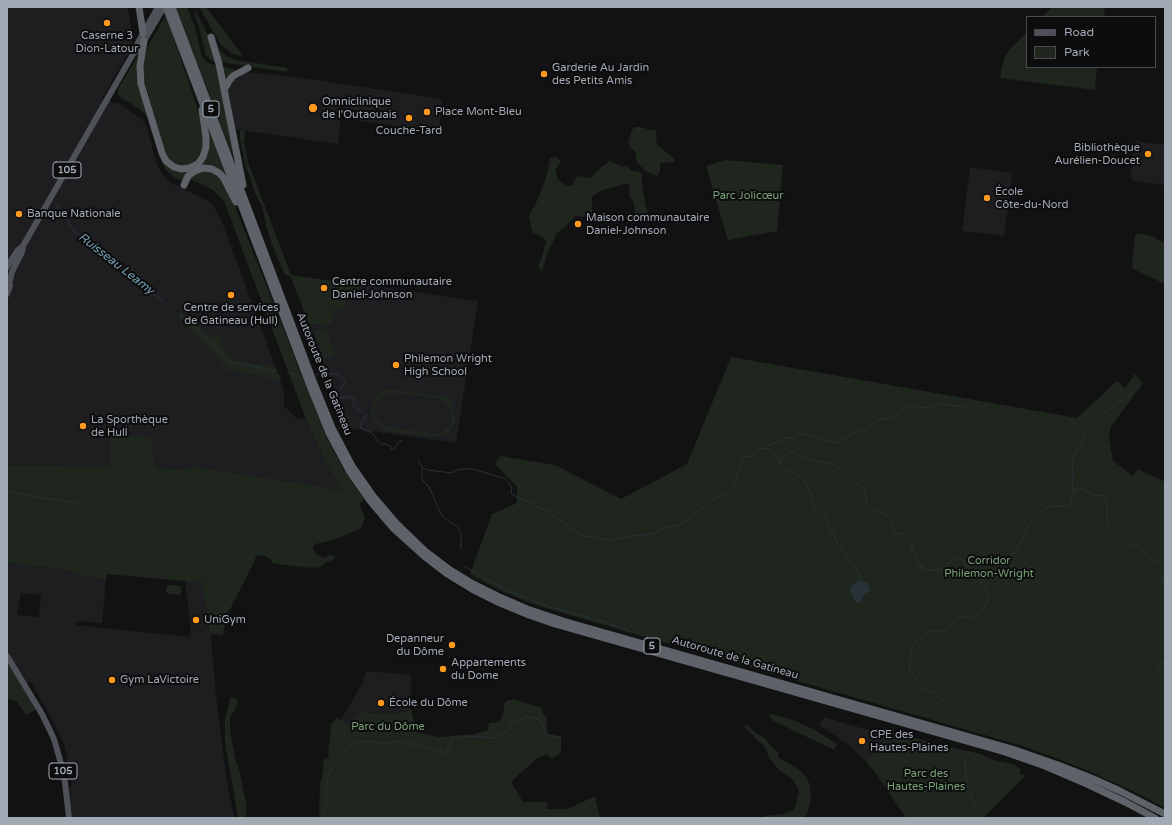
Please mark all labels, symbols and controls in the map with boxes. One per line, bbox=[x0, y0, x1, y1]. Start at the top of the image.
legend bbox=[1026, 16, 1156, 68]
marker: Caserne 3 Dion-Latour bbox=[102, 18, 112, 28]
text: Road bbox=[1064, 25, 1094, 39]
place label: Caserne 3 Dion-Latour bbox=[76, 29, 138, 55]
text: Park bbox=[1064, 45, 1090, 59]
place label: Garderie Au Jardin des Petits Amis bbox=[552, 61, 649, 87]
marker: Garderie Au Jardin des Petits Amis bbox=[539, 69, 549, 79]
place label: Omniclinique de l'Outaouais bbox=[322, 95, 397, 121]
road number: 5 bbox=[203, 101, 219, 117]
marker: Omniclinique de l'Outaouais bbox=[307, 102, 319, 114]
place label: Place Mont-Bleu bbox=[435, 105, 522, 119]
marker: Place Mont-Bleu bbox=[422, 107, 432, 117]
marker: Couche-Tard bbox=[404, 113, 414, 123]
place label: Couche-Tard bbox=[376, 124, 442, 138]
place label: Bibliothèque Aurélien-Doucet bbox=[1054, 141, 1140, 167]
marker: Bibliothèque Aurélien-Doucet bbox=[1143, 149, 1153, 159]
road number: 105 bbox=[53, 162, 81, 178]
place label: École Côte-du-Nord bbox=[995, 185, 1068, 211]
park label: Parc Jolicœur bbox=[713, 189, 783, 203]
marker: École Côte-du-Nord bbox=[982, 193, 992, 203]
place label: Banque Nationale bbox=[27, 207, 121, 221]
marker: Banque Nationale bbox=[14, 209, 24, 219]
place label: Maison communautaire Daniel-Johnson bbox=[586, 211, 709, 237]
marker: Maison communautaire Daniel-Johnson bbox=[573, 219, 583, 229]
water label: Ruisseau Leamy bbox=[75, 230, 157, 298]
place label: Centre communautaire Daniel-Johnson bbox=[332, 275, 452, 301]
marker: Centre communautaire Daniel-Johnson bbox=[319, 283, 329, 293]
marker: Centre de services de Gatineau (Hull) bbox=[226, 290, 236, 300]
place label: Centre de services de Gatineau (Hull) bbox=[183, 301, 279, 327]
street label: Autoroute de la Gatineau bbox=[293, 311, 355, 437]
place label: Philemon Wright High School bbox=[404, 352, 492, 378]
marker: Philemon Wright High School bbox=[391, 360, 401, 370]
place label: La Sporthèque de Hull bbox=[91, 413, 168, 439]
marker: La Sporthèque de Hull bbox=[78, 421, 88, 431]
park label: Corridor Philemon-Wright bbox=[944, 554, 1034, 580]
place label: UniGym bbox=[204, 613, 246, 627]
marker: UniGym bbox=[191, 615, 201, 625]
place label: Depanneur du Dôme bbox=[386, 632, 444, 658]
street label: Autoroute de la Gatineau bbox=[670, 634, 800, 682]
road number: 5 bbox=[644, 638, 660, 654]
marker: Depanneur du Dôme bbox=[447, 640, 457, 650]
place label: Appartements du Dome bbox=[451, 656, 526, 682]
marker: Appartements du Dome bbox=[438, 664, 448, 674]
place label: Gym LaVictoire bbox=[120, 673, 199, 687]
marker: Gym LaVictoire bbox=[107, 675, 117, 685]
place label: École du Dôme bbox=[389, 696, 468, 710]
marker: École du Dôme bbox=[376, 698, 386, 708]
park label: Parc du Dôme bbox=[351, 720, 425, 734]
place label: CPE des Hautes-Plaines bbox=[870, 728, 948, 754]
marker: CPE des Hautes-Plaines bbox=[857, 736, 867, 746]
road number: 105 bbox=[49, 763, 77, 779]
park label: Parc des Hautes-Plaines bbox=[887, 767, 965, 793]

